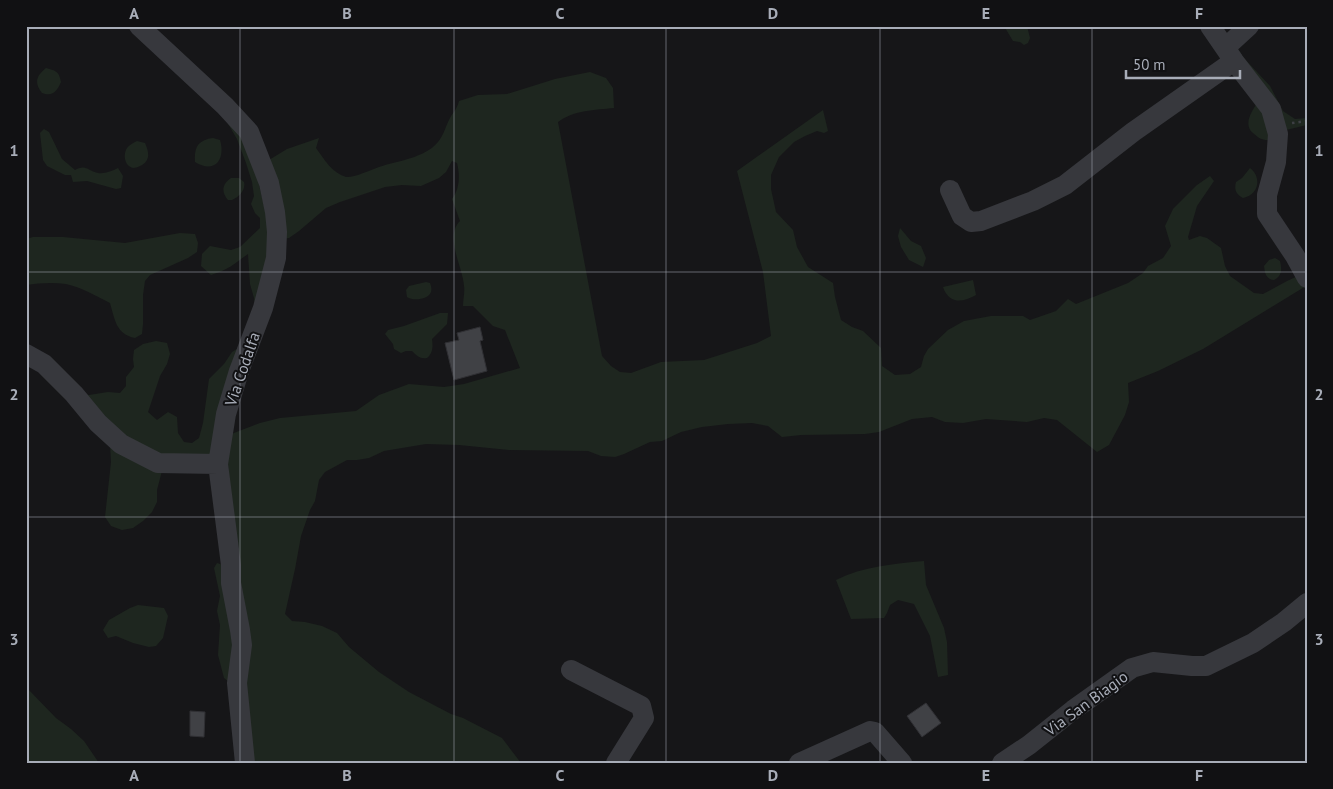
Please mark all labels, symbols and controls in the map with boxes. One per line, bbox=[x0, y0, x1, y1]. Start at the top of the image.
text: A bbox=[129, 3, 139, 23]
text: B bbox=[342, 3, 352, 23]
text: C bbox=[556, 3, 565, 23]
text: D bbox=[768, 3, 778, 23]
text: E bbox=[982, 3, 990, 23]
text: F bbox=[1195, 3, 1203, 23]
scale bar bbox=[1126, 48, 1239, 80]
text: 50 m bbox=[1133, 55, 1166, 74]
text: 1 bbox=[9, 140, 19, 160]
text: 1 bbox=[1314, 140, 1324, 160]
street label: Via Codalfa bbox=[220, 329, 264, 410]
text: 2 bbox=[9, 384, 19, 404]
text: 2 bbox=[1314, 384, 1324, 404]
text: 3 bbox=[9, 629, 19, 649]
text: 3 bbox=[1314, 629, 1324, 649]
street label: Via San Biagio bbox=[1040, 666, 1132, 741]
text: A bbox=[129, 765, 139, 785]
text: B bbox=[342, 765, 352, 785]
text: C bbox=[556, 765, 565, 785]
text: D bbox=[768, 765, 778, 785]
text: E bbox=[982, 765, 990, 785]
text: F bbox=[1195, 765, 1203, 785]

